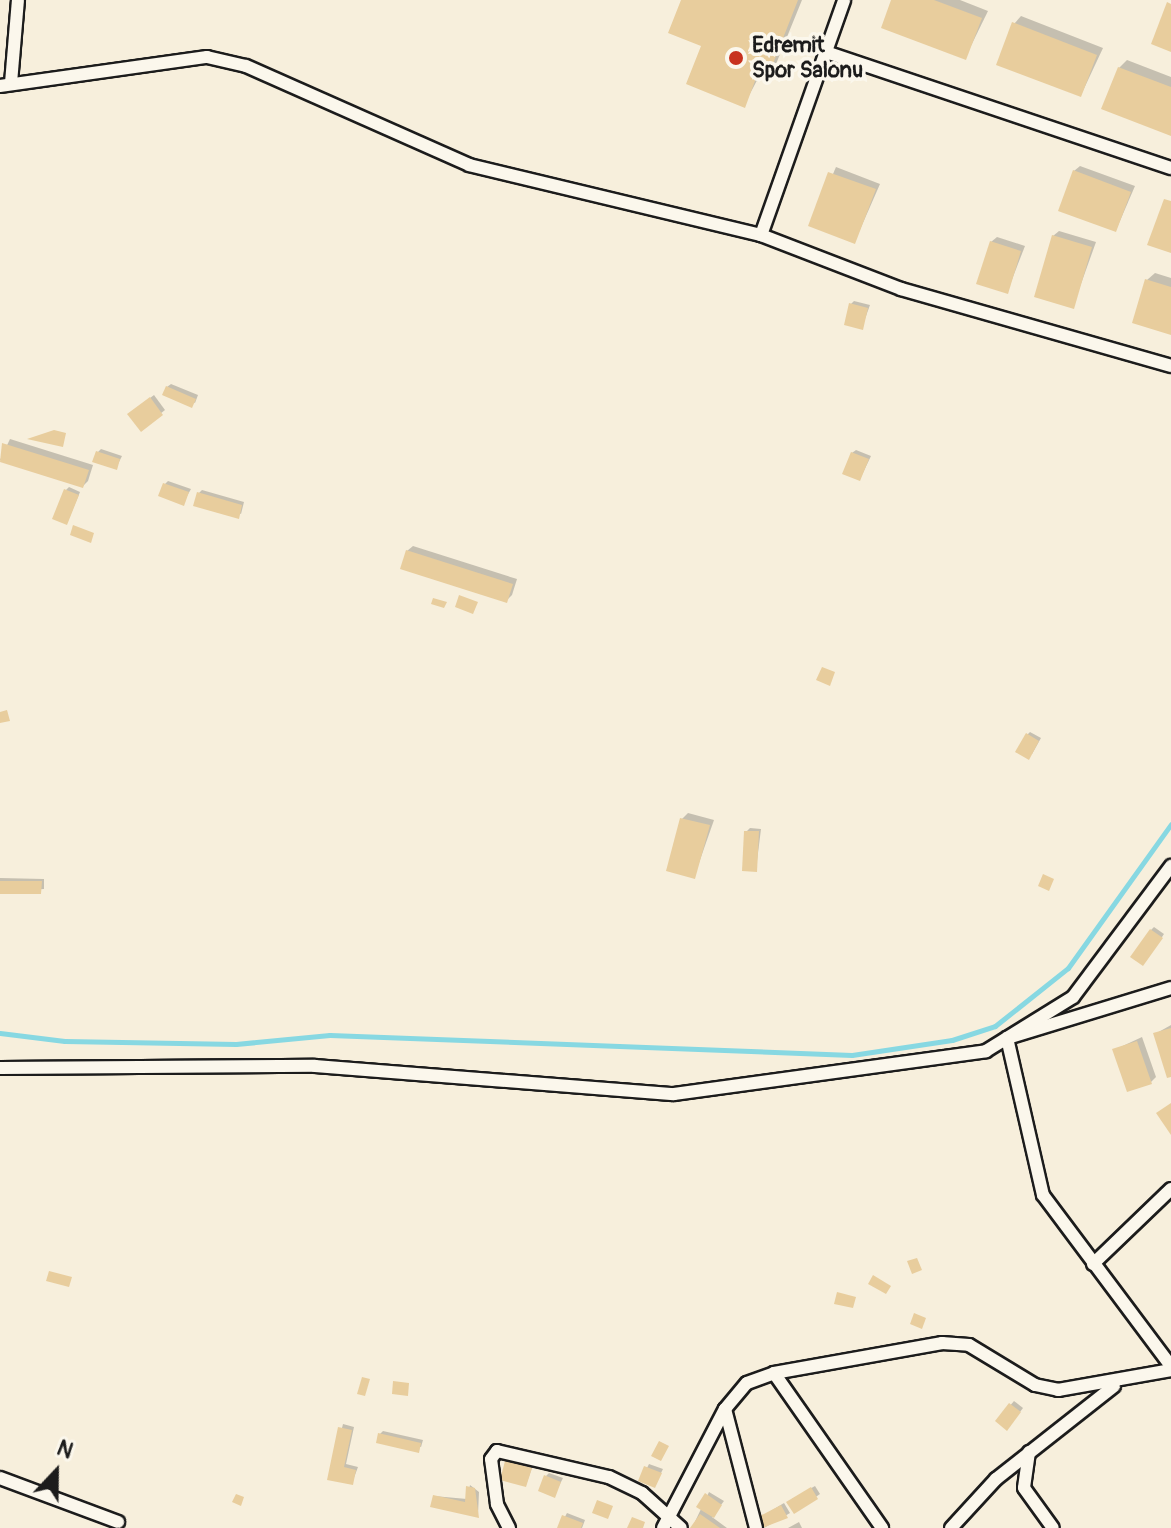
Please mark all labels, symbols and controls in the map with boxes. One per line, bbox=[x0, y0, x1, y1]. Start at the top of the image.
place label: Edremit Spor Salonu bbox=[752, 32, 863, 84]
marker: Edremit Spor Salonu bbox=[727, 49, 745, 67]
north arrow bbox=[16, 1432, 96, 1512]
text: N bbox=[53, 1434, 77, 1466]

